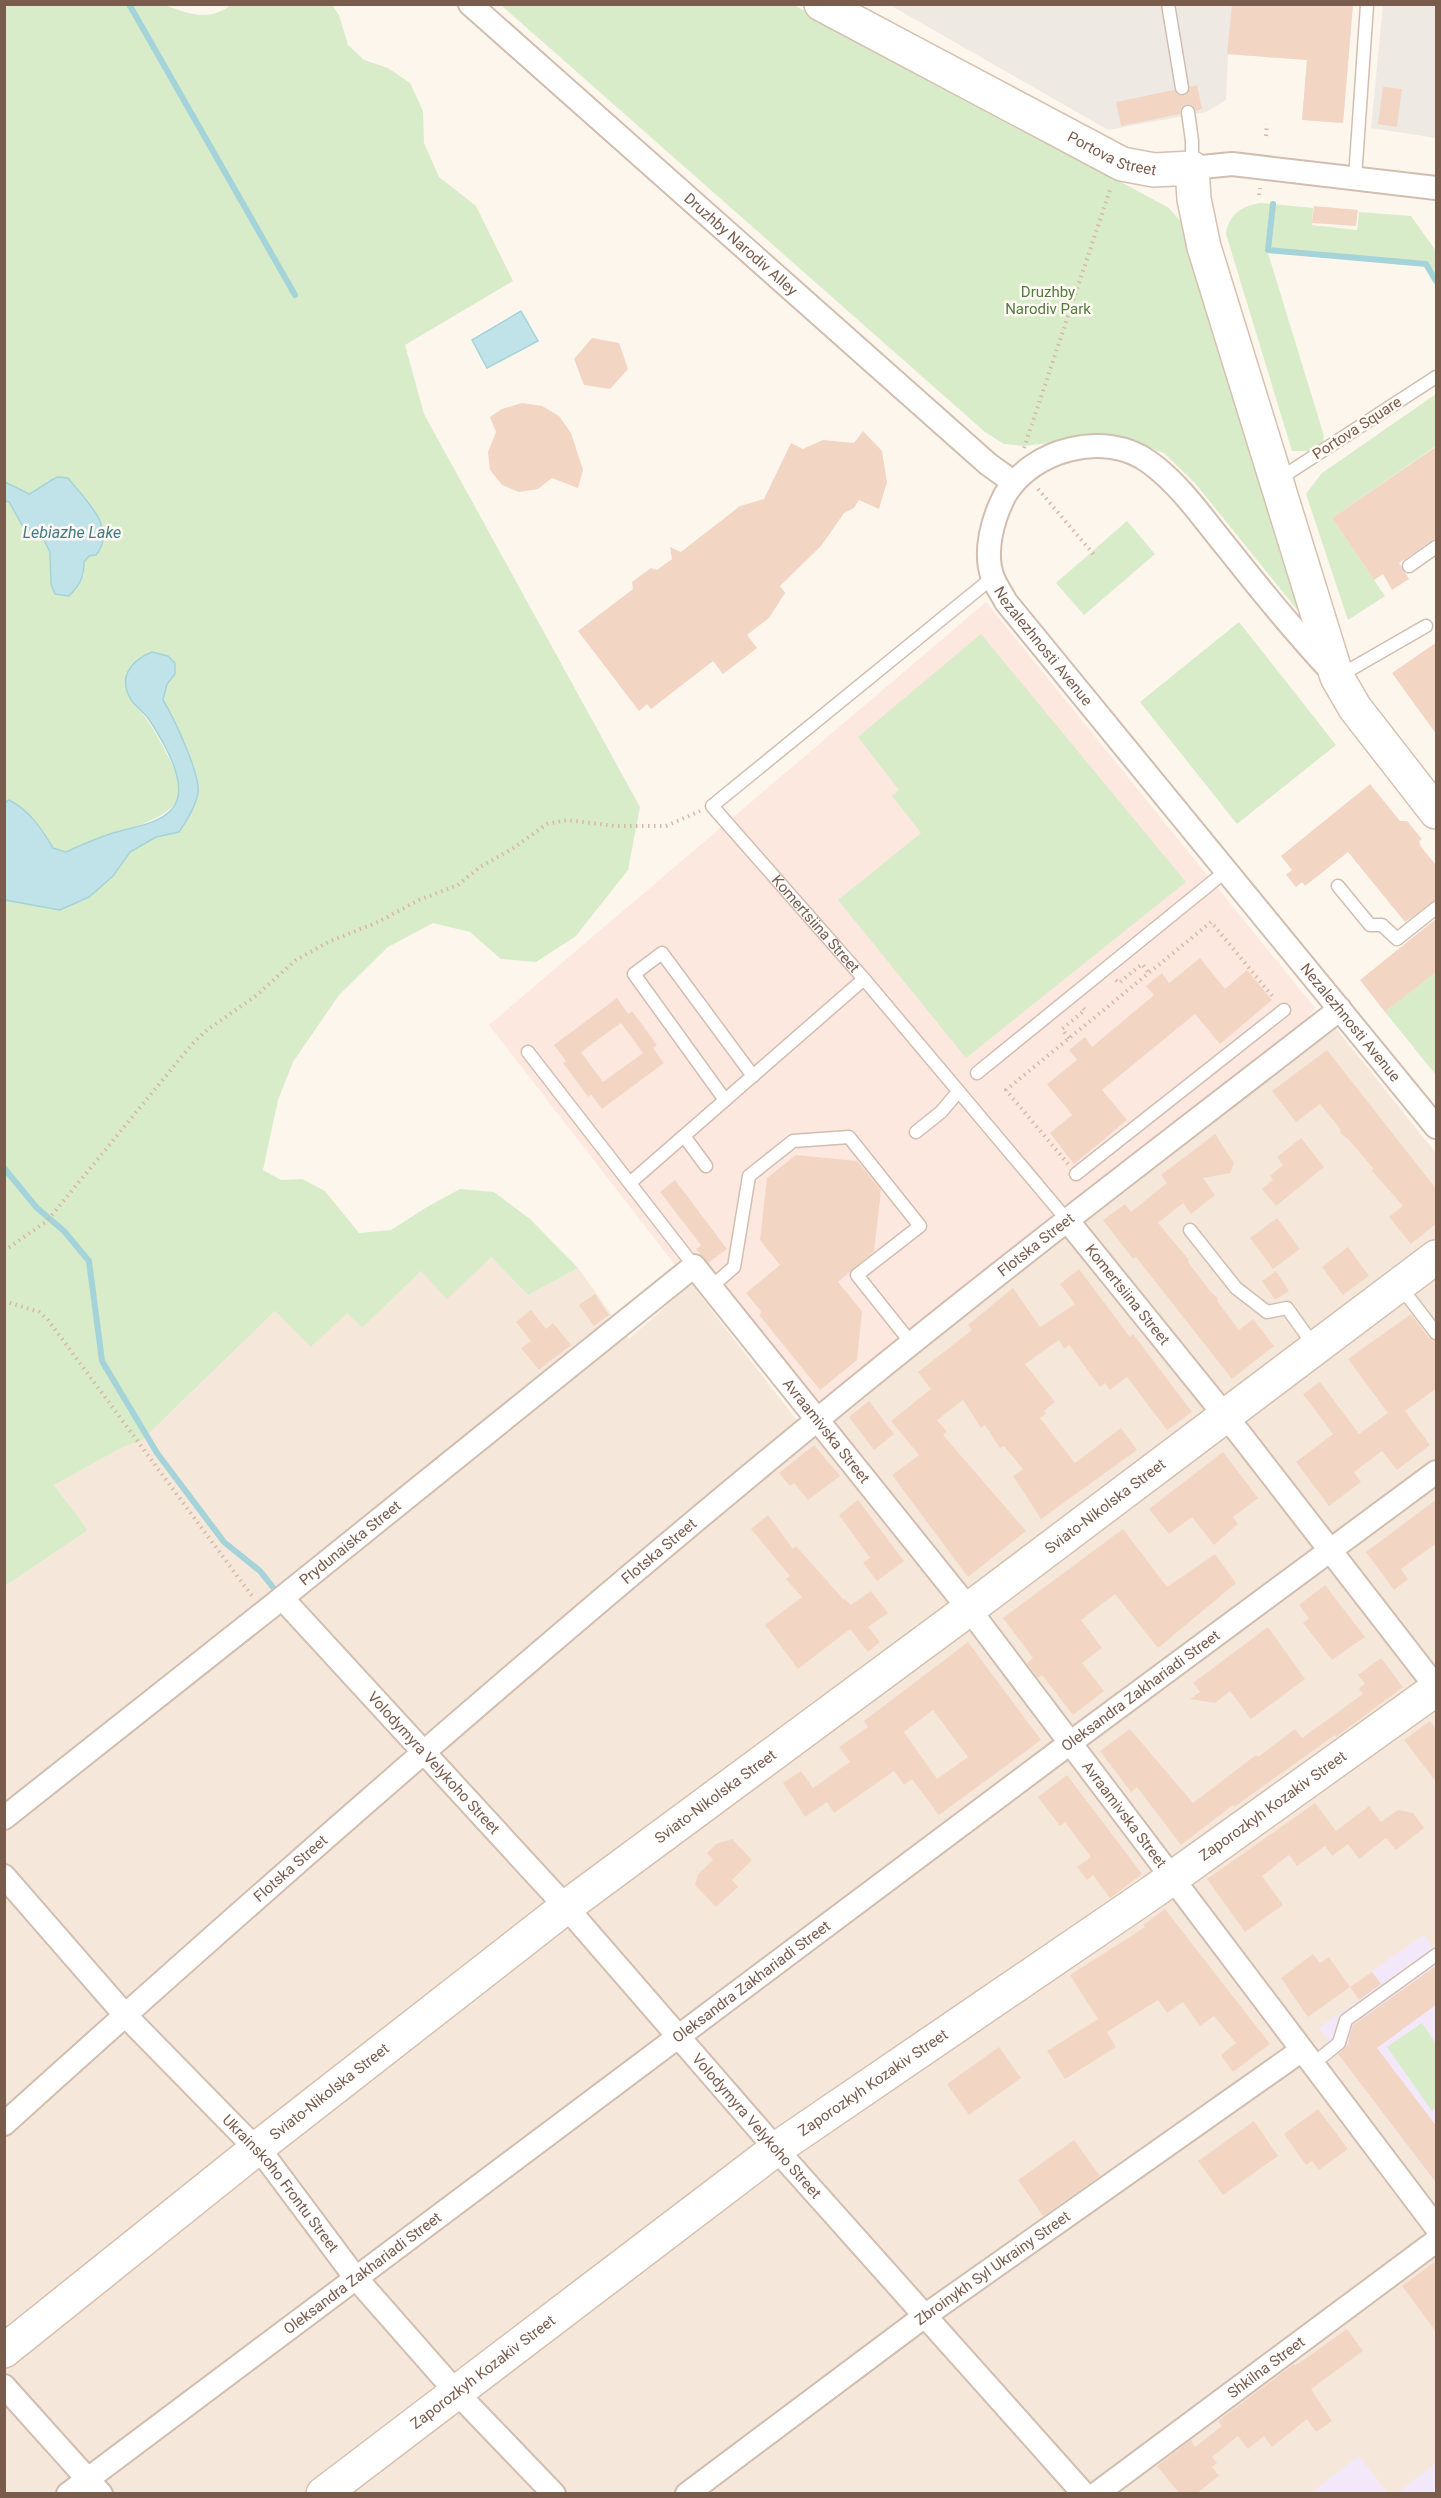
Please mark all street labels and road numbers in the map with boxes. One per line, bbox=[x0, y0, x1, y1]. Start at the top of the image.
street label: Portova Street bbox=[1064, 128, 1158, 179]
street label: Druzhby Narodiv Alley bbox=[680, 189, 801, 299]
street label: Portova Square bbox=[1309, 393, 1405, 463]
street label: Nezalezhnosti Avenue bbox=[990, 583, 1096, 709]
street label: Komertsiina Street bbox=[768, 871, 863, 977]
street label: Nezalezhnosti Avenue bbox=[1297, 960, 1404, 1085]
street label: Flotska Street bbox=[994, 1209, 1078, 1280]
street label: Komertsiina Street bbox=[1081, 1241, 1173, 1349]
street label: Avraamivska Street bbox=[779, 1375, 874, 1487]
street label: Sviato-Nikolska Street bbox=[1041, 1455, 1169, 1558]
street label: Prydunaiska Street bbox=[296, 1497, 405, 1589]
street label: Flotska Street bbox=[618, 1515, 700, 1588]
street label: Oleksandra Zakhariadi Street bbox=[1058, 1626, 1223, 1755]
street label: Volodymyra Velykoho Street bbox=[364, 1688, 503, 1838]
street label: Sviato-Nikolska Street bbox=[651, 1746, 780, 1847]
street label: Zaporozkyh Kozakiv Street bbox=[1195, 1747, 1350, 1865]
street label: Avraamivska Street bbox=[1078, 1758, 1170, 1871]
street label: Flotska Street bbox=[250, 1831, 331, 1906]
street label: Oleksandra Zakhariadi Street bbox=[669, 1917, 834, 2047]
street label: Zaporozkyh Kozakiv Street bbox=[795, 2025, 951, 2140]
street label: Sviato-Nikolska Street bbox=[266, 2040, 393, 2144]
street label: Volodymyra Velykoho Street bbox=[688, 2050, 825, 2202]
street label: Ukrainskoho Frontu Street bbox=[219, 2111, 342, 2256]
street label: Zbroinykh Syl Ukrainy Street bbox=[911, 2207, 1074, 2329]
street label: Oleksandra Zakhariadi Street bbox=[280, 2208, 445, 2338]
street label: Zaporozkyh Kozakiv Street bbox=[407, 2311, 559, 2433]
street label: Shkilna Street bbox=[1224, 2333, 1308, 2402]

